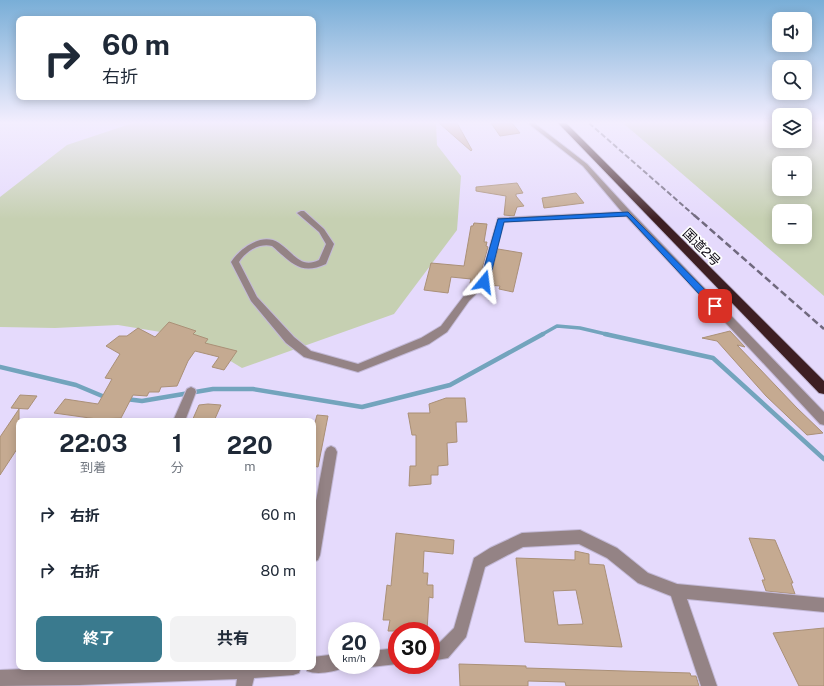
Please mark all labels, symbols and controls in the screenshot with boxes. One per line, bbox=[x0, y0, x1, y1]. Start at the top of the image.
map controls bbox=[772, 12, 812, 244]
button: sound bbox=[772, 12, 812, 52]
text: 60 m bbox=[102, 28, 170, 61]
icon: right bbox=[36, 32, 88, 84]
button: search bbox=[772, 60, 812, 100]
text: 右折 bbox=[102, 66, 138, 87]
button: layers bbox=[772, 108, 812, 148]
button: + bbox=[772, 156, 812, 196]
button: − bbox=[772, 204, 812, 244]
street label: 国道2号 bbox=[680, 226, 723, 269]
position arrow bbox=[463, 261, 505, 303]
pin bbox=[698, 289, 732, 323]
icon: arrive bbox=[704, 295, 726, 317]
text: 22:03 bbox=[59, 429, 127, 457]
text: 1 bbox=[172, 429, 182, 457]
text: 220 bbox=[227, 431, 273, 459]
text: m bbox=[244, 459, 255, 474]
text: 到着 bbox=[80, 460, 106, 475]
text: 分 bbox=[171, 460, 184, 475]
icon: right bbox=[36, 503, 58, 525]
text: 60 m bbox=[261, 506, 296, 523]
text: 右折 bbox=[70, 507, 100, 524]
icon: right bbox=[36, 559, 58, 581]
text: 80 m bbox=[261, 562, 296, 579]
text: 右折 bbox=[70, 563, 100, 580]
button: 終了 bbox=[36, 616, 162, 662]
button: 共有 bbox=[170, 616, 296, 662]
speed limit sign: 30 bbox=[388, 622, 440, 674]
text: 20 bbox=[341, 631, 367, 655]
text: km/h bbox=[342, 652, 366, 664]

